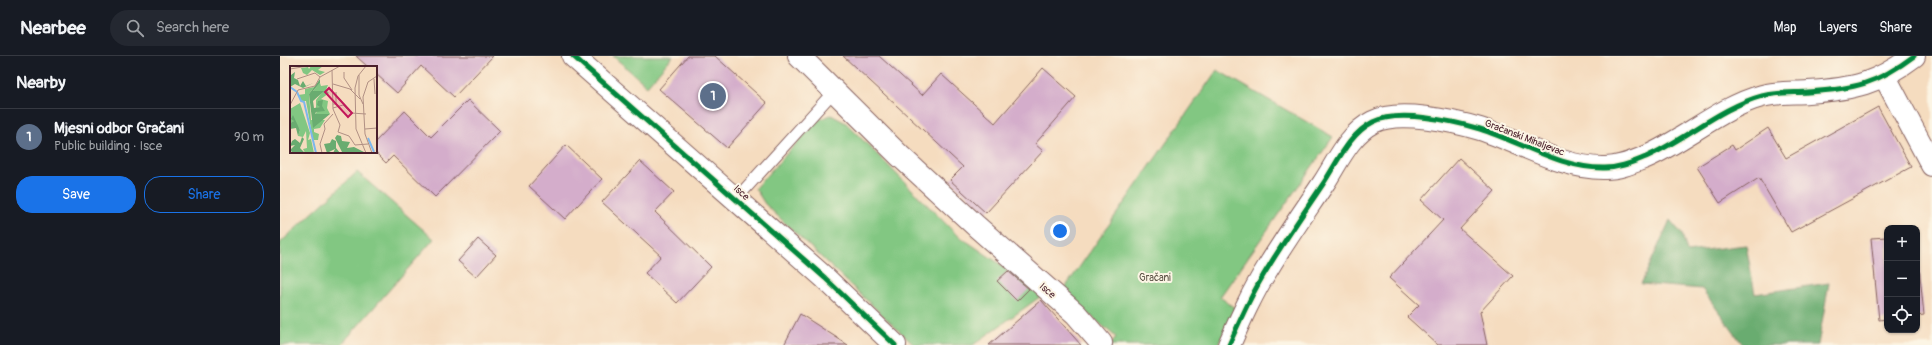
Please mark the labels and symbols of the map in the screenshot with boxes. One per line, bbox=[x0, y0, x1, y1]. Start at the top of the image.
inset map bbox=[290, 66, 377, 153]
pin: 1 bbox=[700, 81, 726, 111]
street label: Gračanski Mihaljevac bbox=[1483, 117, 1566, 159]
street label: Isce bbox=[731, 182, 752, 203]
your location bbox=[1050, 221, 1070, 241]
park label: Gračani bbox=[1139, 272, 1171, 284]
street label: Isce bbox=[1037, 281, 1058, 301]

